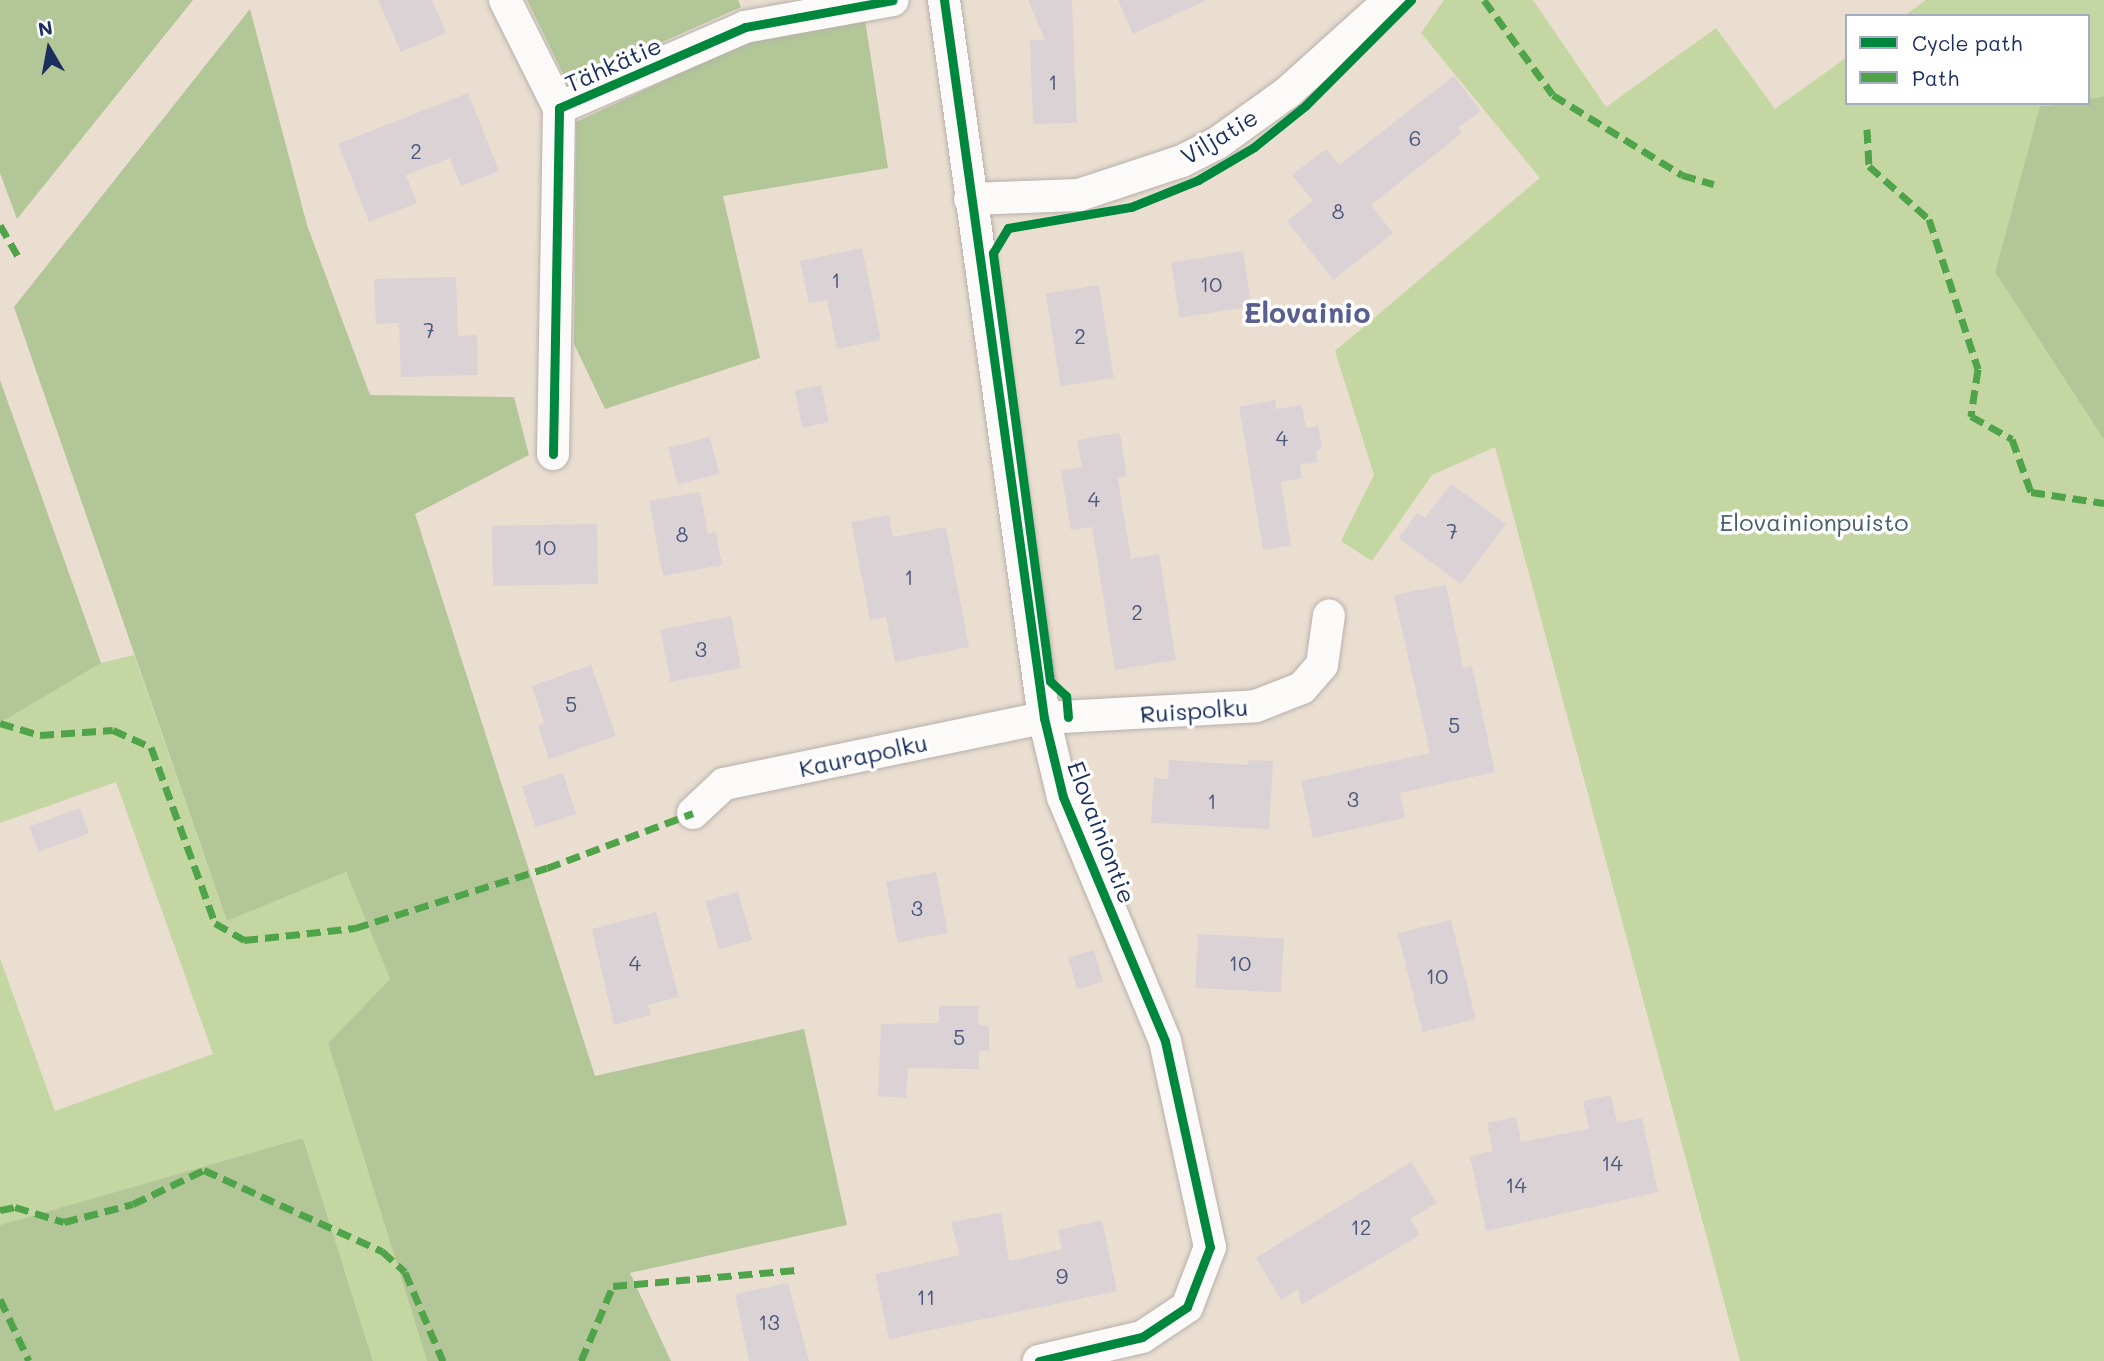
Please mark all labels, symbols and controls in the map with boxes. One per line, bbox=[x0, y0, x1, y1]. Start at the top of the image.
north arrow bbox=[14, 14, 84, 84]
text: N bbox=[36, 14, 55, 41]
legend bbox=[1845, 14, 2090, 105]
text: Cycle path bbox=[1912, 29, 2022, 56]
street label: Tähkätie bbox=[560, 30, 666, 98]
text: Path bbox=[1912, 64, 1959, 91]
house number: 1 bbox=[1048, 69, 1058, 95]
street label: Viljatie bbox=[1175, 102, 1263, 170]
house number: 6 bbox=[1409, 125, 1421, 151]
house number: 2 bbox=[410, 138, 422, 164]
house number: 8 bbox=[1332, 198, 1344, 224]
house number: 1 bbox=[831, 267, 841, 293]
house number: 10 bbox=[1200, 271, 1222, 297]
district label: Elovainio bbox=[1244, 295, 1370, 329]
house number: 7 bbox=[423, 317, 435, 343]
house number: 2 bbox=[1074, 323, 1086, 349]
house number: 4 bbox=[1276, 425, 1288, 451]
house number: 4 bbox=[1088, 486, 1100, 512]
park label: Elovainionpuisto bbox=[1720, 508, 1908, 536]
house number: 7 bbox=[1446, 518, 1458, 544]
house number: 8 bbox=[676, 521, 688, 547]
house number: 10 bbox=[534, 534, 556, 560]
house number: 1 bbox=[904, 564, 914, 590]
house number: 2 bbox=[1131, 599, 1143, 625]
house number: 3 bbox=[695, 636, 707, 662]
house number: 5 bbox=[565, 691, 577, 717]
street label: Ruispolku bbox=[1139, 692, 1249, 728]
house number: 5 bbox=[1448, 712, 1460, 738]
street label: Kaurapolku bbox=[796, 727, 930, 783]
street label: Elovainiontie bbox=[1062, 757, 1142, 907]
house number: 3 bbox=[1347, 786, 1359, 812]
house number: 1 bbox=[1207, 788, 1217, 814]
house number: 3 bbox=[911, 895, 923, 921]
house number: 4 bbox=[629, 950, 641, 976]
house number: 10 bbox=[1229, 950, 1251, 976]
house number: 10 bbox=[1426, 963, 1448, 989]
house number: 5 bbox=[953, 1024, 965, 1050]
house number: 14 bbox=[1601, 1150, 1623, 1176]
house number: 14 bbox=[1505, 1172, 1527, 1198]
house number: 12 bbox=[1350, 1214, 1372, 1240]
house number: 9 bbox=[1056, 1263, 1068, 1289]
house number: 11 bbox=[917, 1284, 935, 1310]
house number: 13 bbox=[758, 1309, 780, 1335]

